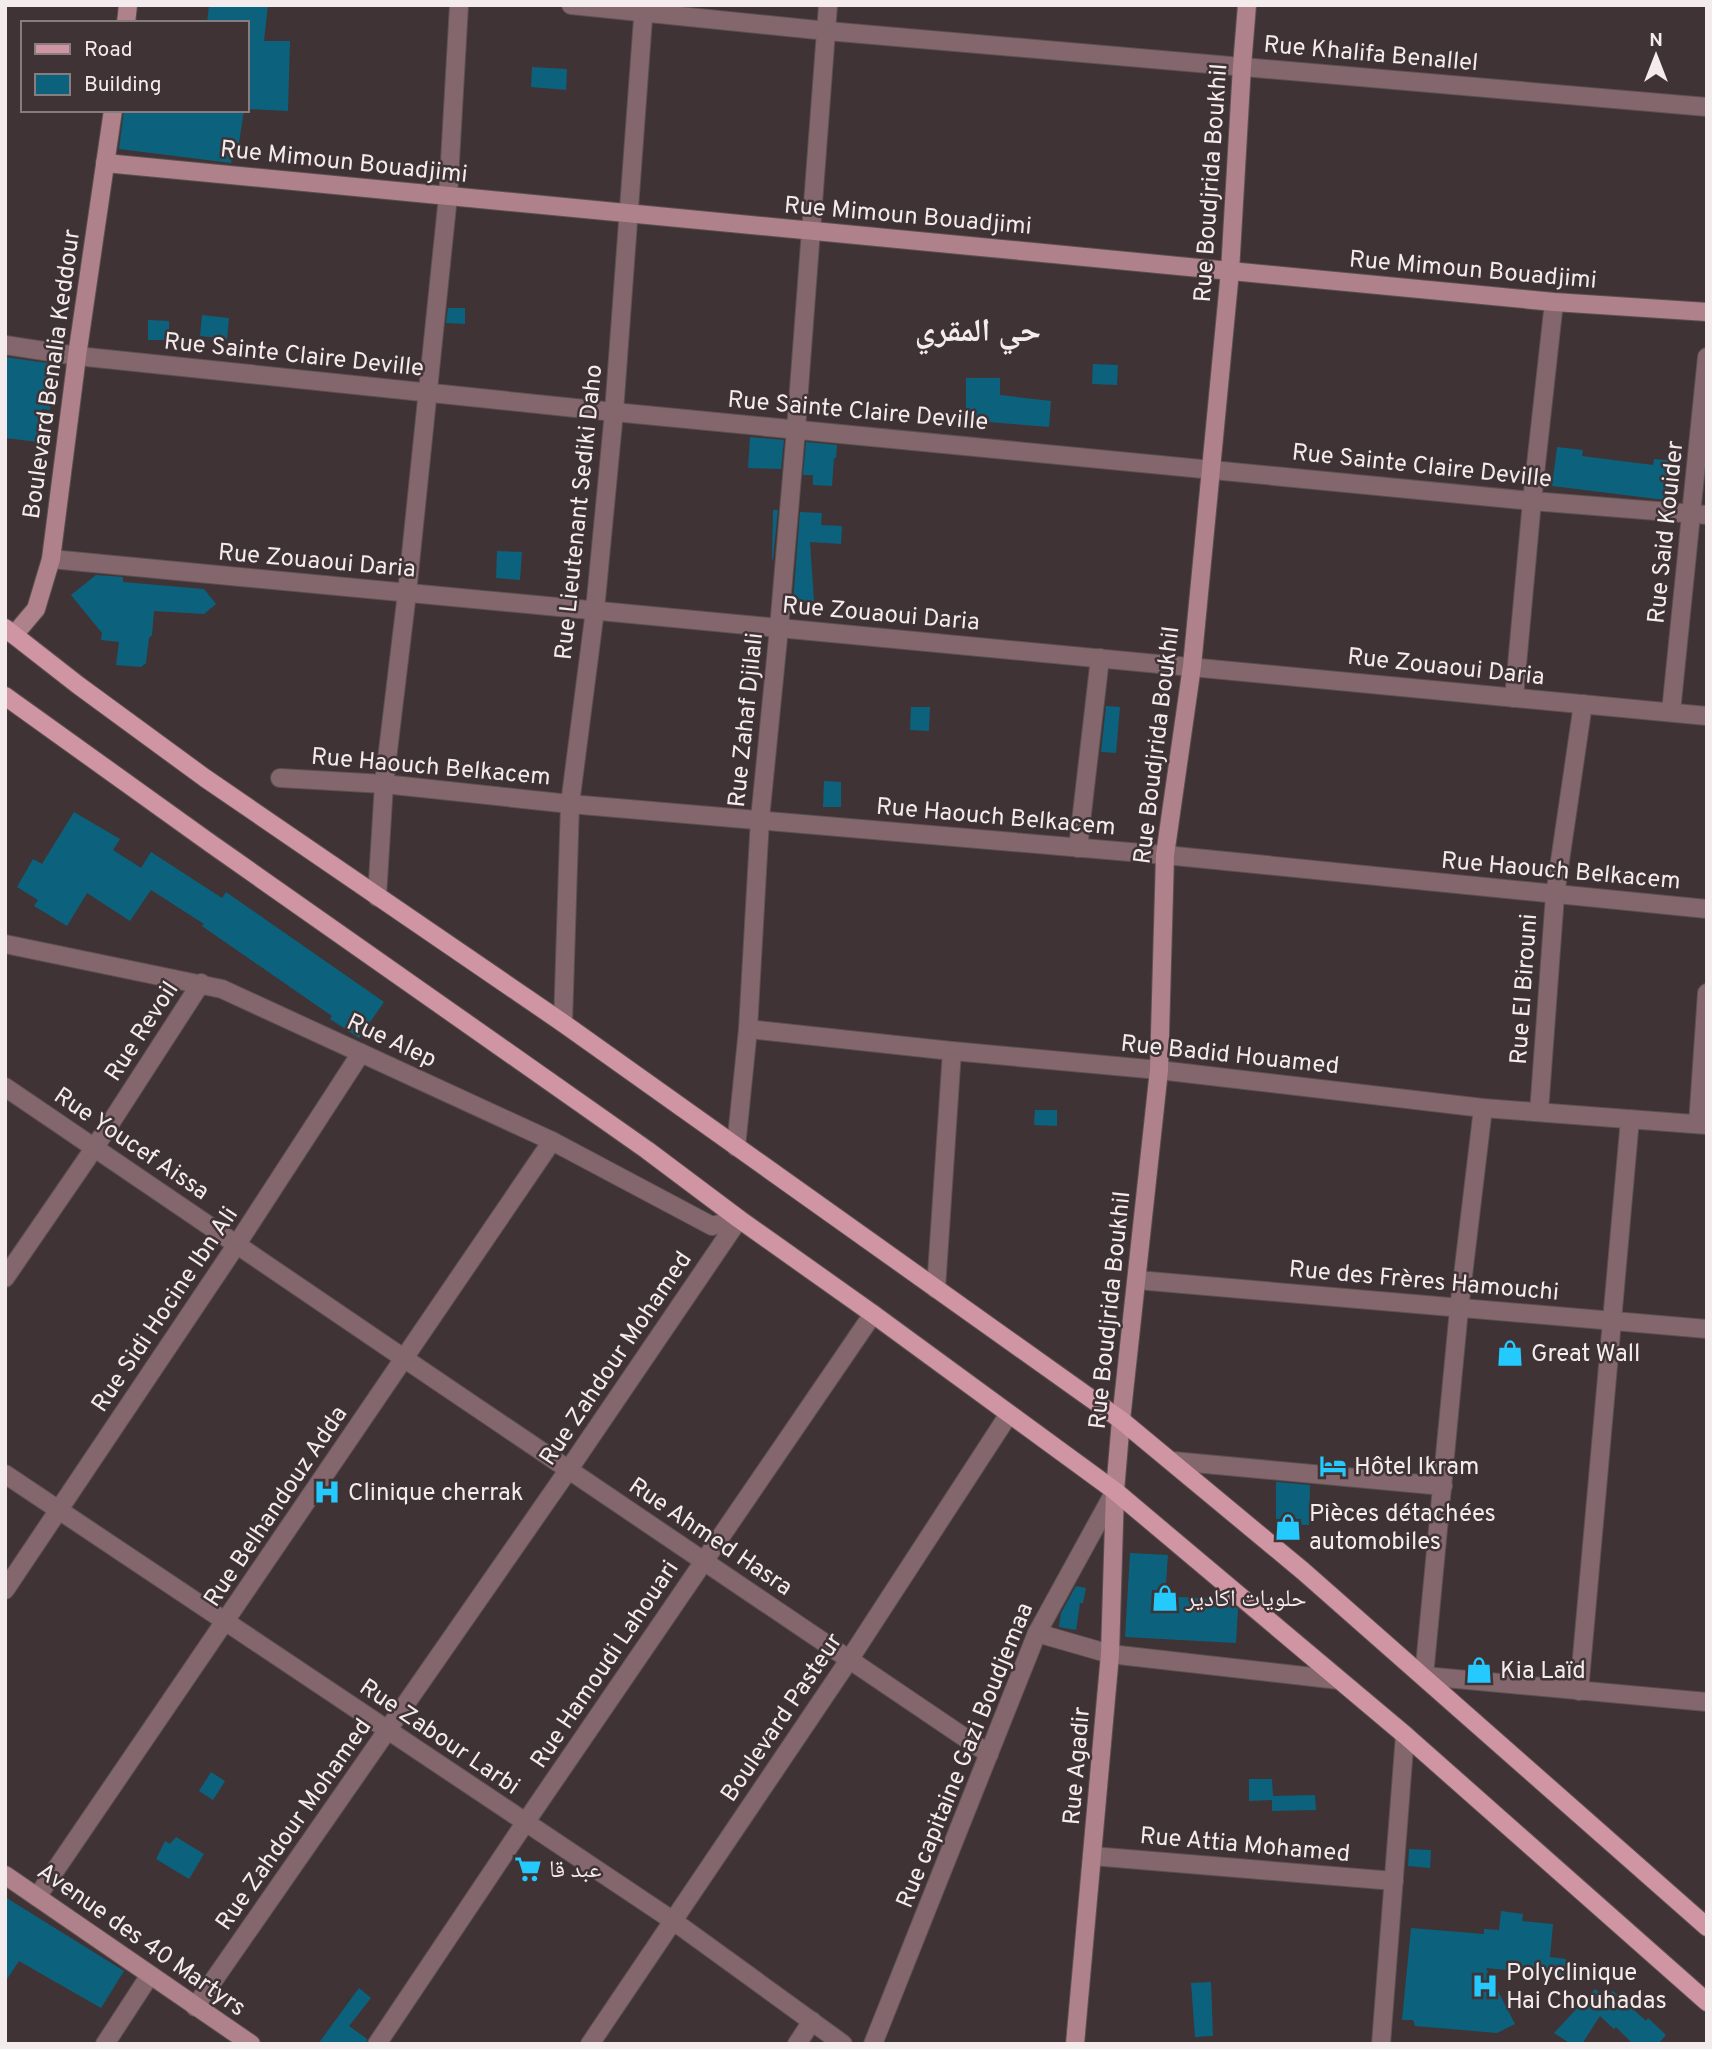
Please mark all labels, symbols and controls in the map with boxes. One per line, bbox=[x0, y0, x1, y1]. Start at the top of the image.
legend bbox=[21, 21, 248, 112]
north arrow bbox=[1621, 21, 1691, 91]
text: N bbox=[1649, 29, 1663, 53]
street label: Rue Khalifa Benallel bbox=[1262, 31, 1479, 79]
text: Road bbox=[84, 37, 133, 64]
street label: Rue Boudjrida Boukhil bbox=[1189, 63, 1235, 303]
text: Building bbox=[84, 72, 162, 99]
street label: Rue Mimoun Bouadjimi bbox=[219, 135, 469, 191]
street label: Rue Mimoun Bouadjimi bbox=[783, 191, 1033, 243]
street label: Boulevard Benalia Keddour bbox=[18, 228, 88, 521]
street label: Rue Mimoun Bouadjimi bbox=[1348, 245, 1598, 297]
district label: حي المقري bbox=[915, 313, 1041, 355]
street label: Rue Sainte Claire Deville bbox=[162, 327, 425, 385]
street label: Rue Lieutenant Sediki Daho bbox=[550, 363, 610, 662]
street label: Rue Sainte Claire Deville bbox=[726, 386, 989, 438]
street label: Rue Sainte Claire Deville bbox=[1290, 438, 1553, 496]
street label: Rue Said Kouider bbox=[1642, 439, 1692, 625]
street label: Rue Zouaoui Daria bbox=[217, 538, 417, 586]
street label: Rue Zouaoui Daria bbox=[781, 591, 981, 639]
street label: Rue Boudjrida Boukhil bbox=[1129, 625, 1187, 866]
street label: Rue Zahaf Djilali bbox=[723, 631, 771, 809]
street label: Rue Zouaoui Daria bbox=[1346, 643, 1546, 693]
street label: Rue Haouch Belkacem bbox=[310, 743, 552, 793]
street label: Rue Haouch Belkacem bbox=[875, 793, 1117, 843]
street label: Rue Haouch Belkacem bbox=[1440, 847, 1682, 897]
street label: Rue El Birouni bbox=[1505, 913, 1545, 1066]
street label: Rue Revoil bbox=[99, 976, 186, 1088]
street label: Rue Alep bbox=[341, 1008, 441, 1076]
street label: Rue Badid Houamed bbox=[1119, 1030, 1341, 1082]
street label: Rue Youcef Aissa bbox=[47, 1082, 214, 1208]
street label: Rue Boudjrida Boukhil bbox=[1084, 1190, 1138, 1431]
street label: Rue Sidi Hocine Ibn Ali bbox=[86, 1202, 246, 1419]
street label: Rue Zahdour Mohamed bbox=[534, 1246, 700, 1472]
street label: Rue des Frères Hamouchi bbox=[1288, 1255, 1560, 1309]
shop icon: Great Wall bbox=[1495, 1338, 1525, 1368]
place label: Great Wall bbox=[1531, 1340, 1640, 1370]
street label: Rue Belhandouz Adda bbox=[198, 1401, 355, 1613]
hotel icon: Hôtel Ikram bbox=[1318, 1451, 1348, 1481]
place label: Hôtel Ikram bbox=[1354, 1453, 1479, 1483]
street label: Rue Ahmed Hasra bbox=[622, 1472, 798, 1604]
hospital icon: Clinique cherrak bbox=[312, 1477, 342, 1507]
place label: Clinique cherrak bbox=[348, 1479, 523, 1509]
place label: Pièces détachées automobiles bbox=[1309, 1500, 1496, 1558]
shop icon: Pièces détachées automobiles bbox=[1273, 1512, 1303, 1542]
street label: Rue Hamoudi Lahouari bbox=[525, 1555, 686, 1775]
shop icon: حلويات اكادير bbox=[1150, 1583, 1180, 1613]
place label: حلويات اكادير bbox=[1185, 1585, 1306, 1615]
street label: Rue capitaine Gazi Boudjemaa bbox=[891, 1599, 1041, 1913]
street label: Boulevard Pasteur bbox=[715, 1628, 850, 1808]
shop icon: Kia Laïd bbox=[1464, 1655, 1494, 1685]
place label: Kia Laïd bbox=[1500, 1657, 1586, 1687]
street label: Rue Zabour Larbi bbox=[353, 1673, 525, 1802]
street label: Rue Agadir bbox=[1058, 1706, 1098, 1826]
street label: Rue Zahdour Mohamed bbox=[210, 1713, 379, 1937]
street label: Rue Attia Mohamed bbox=[1138, 1822, 1351, 1870]
supermarket icon: عبد قا bbox=[513, 1854, 543, 1884]
place label: عبد قا bbox=[549, 1856, 601, 1886]
street label: Avenue des 40 Martyrs bbox=[31, 1857, 251, 2024]
place label: Polyclinique Hai Chouhadas bbox=[1506, 1959, 1667, 2017]
hospital icon: Polyclinique Hai Chouhadas bbox=[1470, 1971, 1500, 2001]

